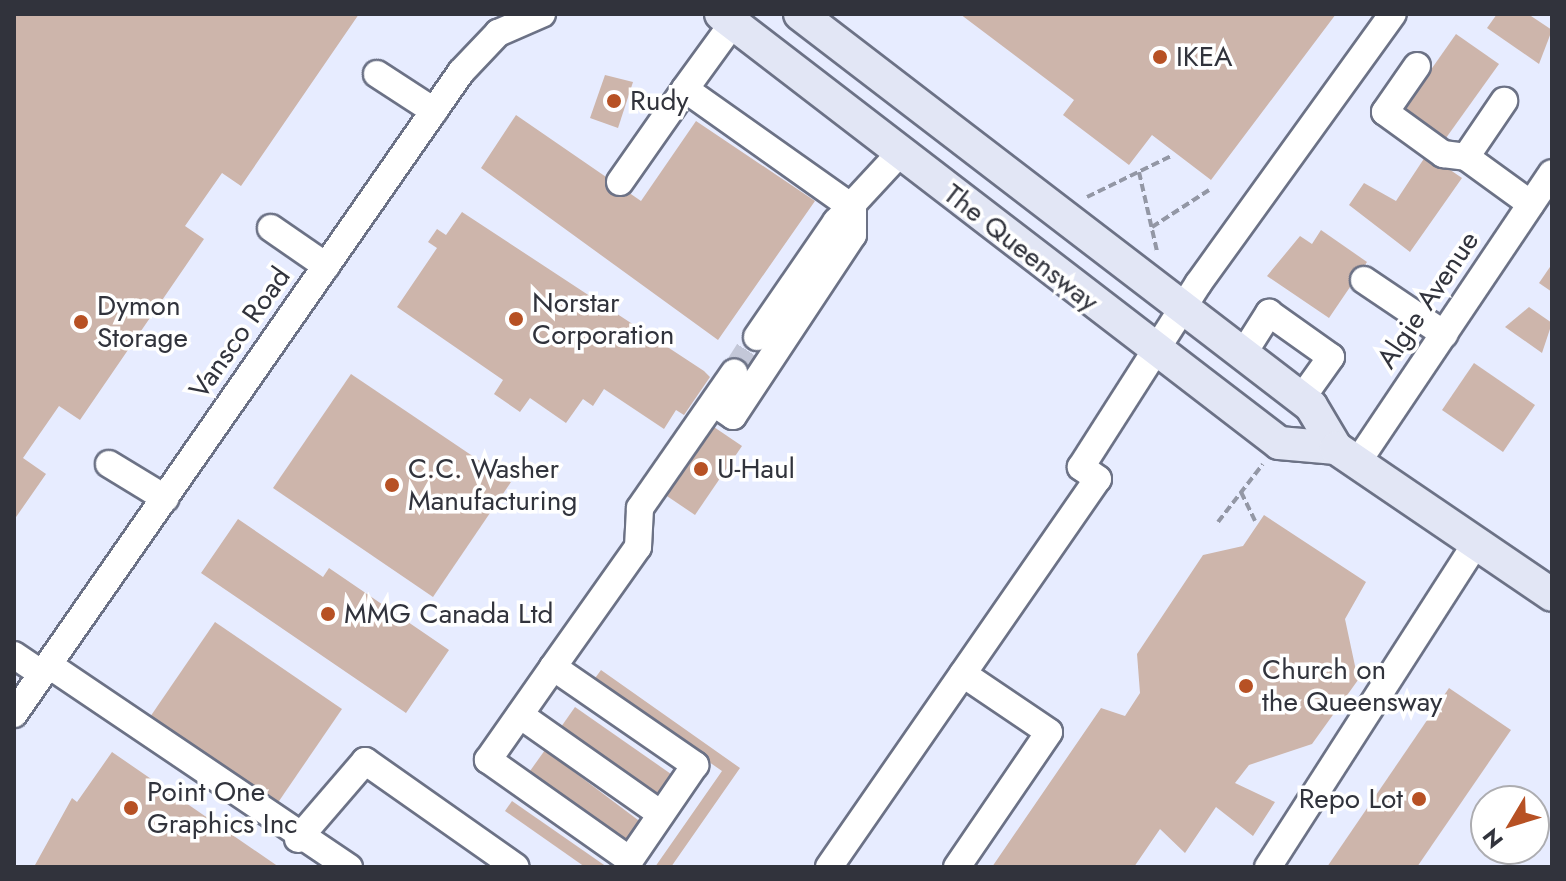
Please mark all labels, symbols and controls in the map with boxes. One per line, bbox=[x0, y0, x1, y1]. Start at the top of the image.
place label: IKEA bbox=[1176, 40, 1233, 74]
marker: IKEA bbox=[1151, 48, 1169, 66]
place label: Rudy bbox=[630, 84, 689, 118]
marker: Rudy bbox=[605, 92, 623, 110]
street label: The Queensway bbox=[937, 177, 1105, 319]
street label: Algie Avenue bbox=[1370, 225, 1486, 375]
street label: Vansco Road bbox=[182, 261, 298, 405]
place label: Norstar Corporation bbox=[532, 286, 674, 352]
place label: Dymon Storage bbox=[97, 289, 188, 355]
marker: Norstar Corporation bbox=[507, 310, 525, 328]
marker: Dymon Storage bbox=[72, 313, 90, 331]
place label: C.C. Washer Manufacturing bbox=[408, 452, 577, 518]
place label: U-Haul bbox=[717, 452, 795, 486]
marker: U-Haul bbox=[692, 460, 710, 478]
marker: C.C. Washer Manufacturing bbox=[383, 476, 401, 494]
place label: MMG Canada Ltd bbox=[344, 597, 553, 631]
marker: MMG Canada Ltd bbox=[319, 605, 337, 623]
place label: Church on the Queensway bbox=[1262, 653, 1442, 719]
marker: Church on the Queensway bbox=[1237, 677, 1255, 695]
place label: Point One Graphics Inc bbox=[147, 775, 298, 841]
place label: Repo Lot bbox=[1299, 782, 1403, 816]
north arrow bbox=[1470, 785, 1550, 865]
marker: Repo Lot bbox=[1410, 790, 1428, 808]
marker: Point One Graphics Inc bbox=[122, 799, 140, 817]
text: N bbox=[1475, 822, 1511, 855]

